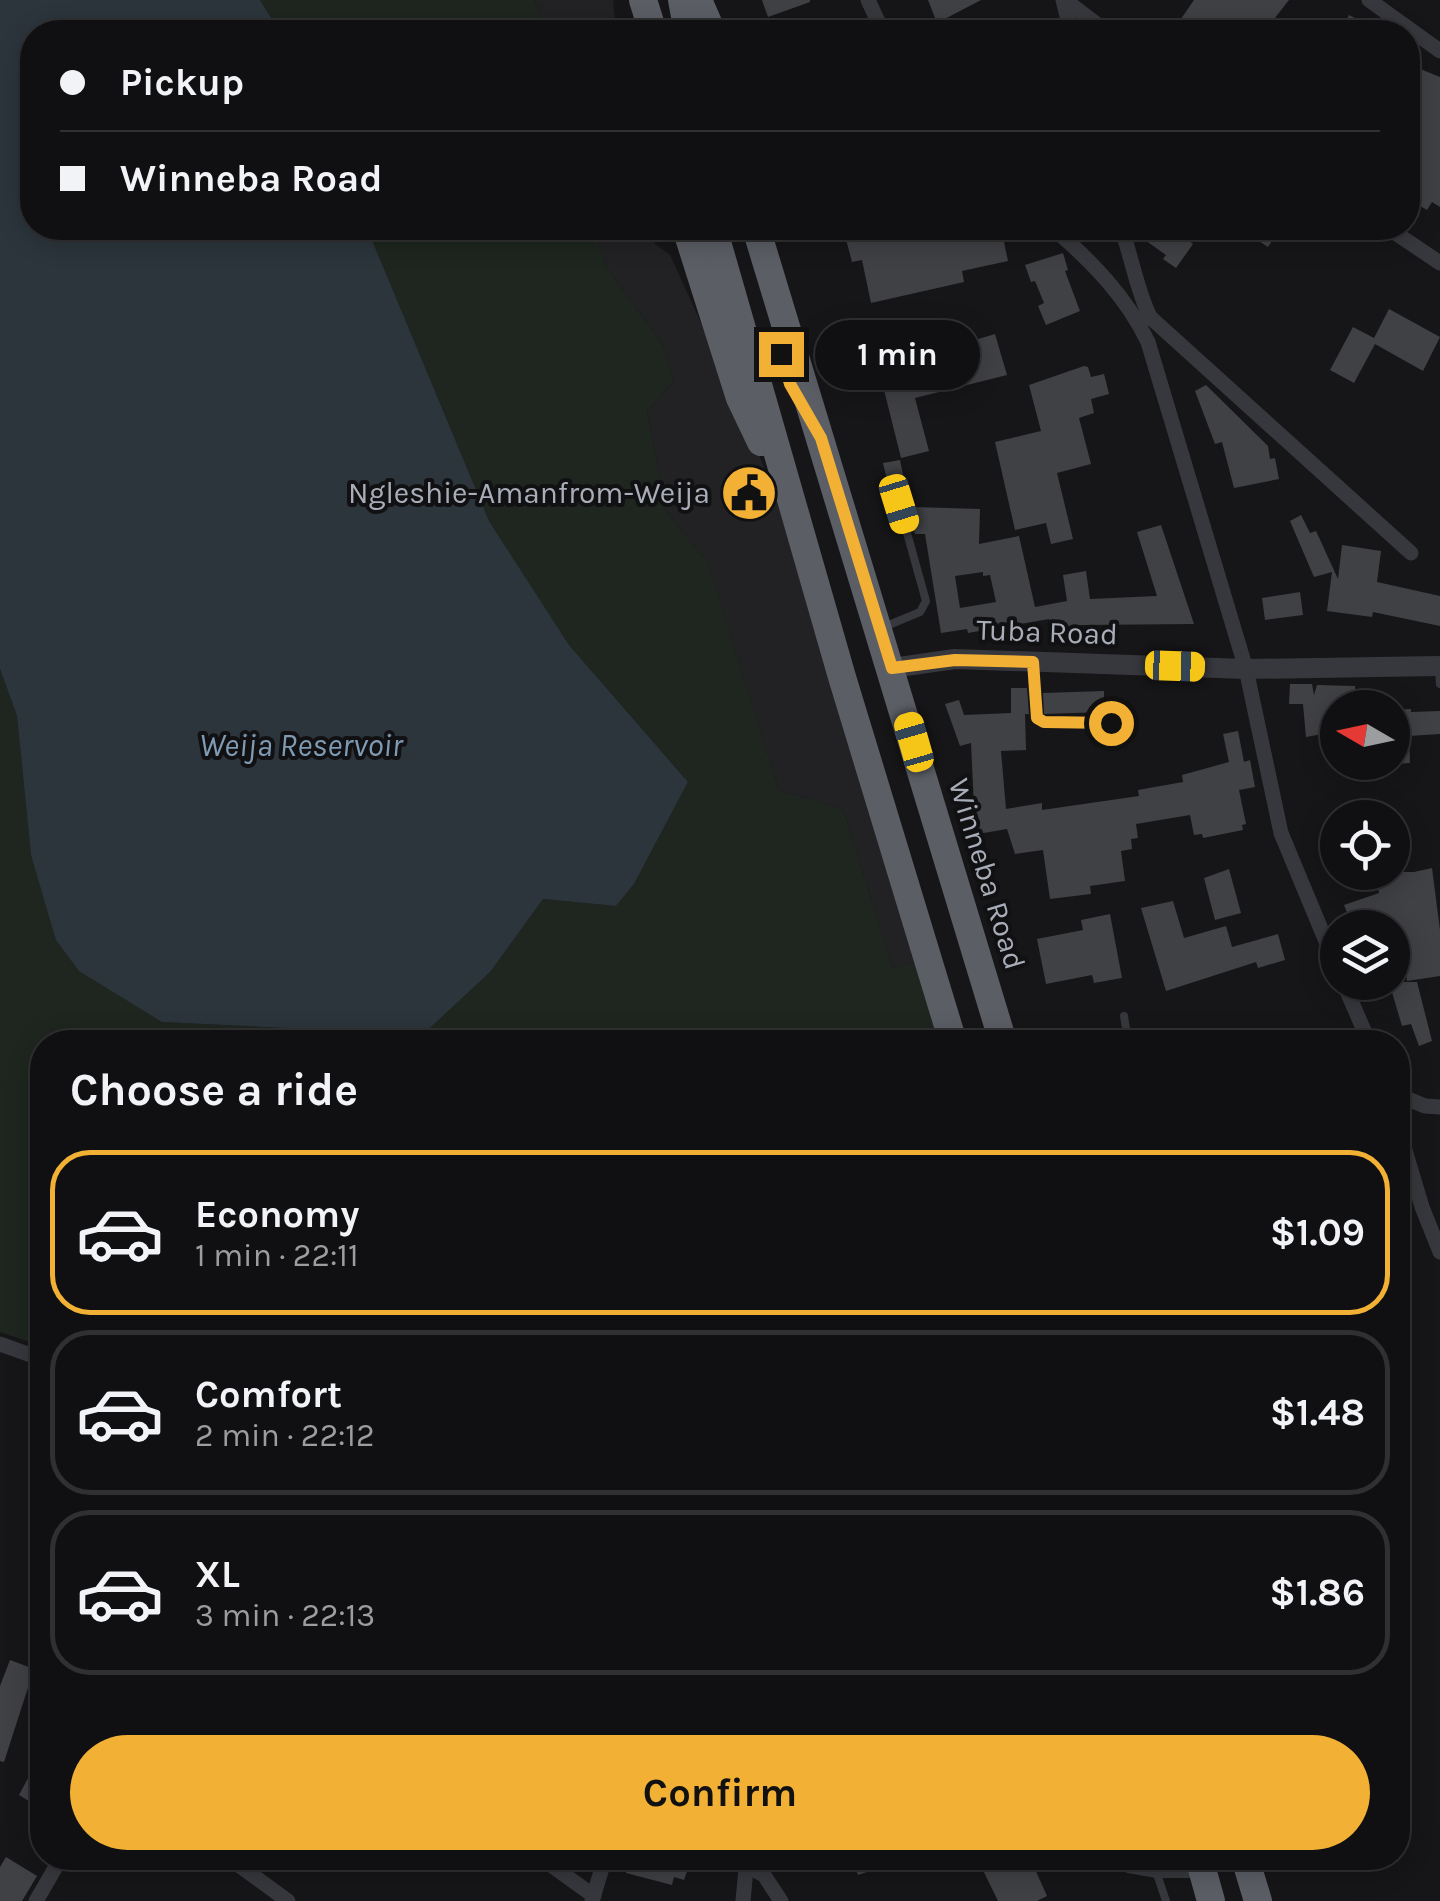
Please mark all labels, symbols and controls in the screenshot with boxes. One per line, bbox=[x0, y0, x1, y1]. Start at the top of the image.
text: Pickup bbox=[120, 60, 244, 105]
text: Winneba Road bbox=[120, 156, 383, 201]
callout: 1 min bbox=[816, 319, 981, 389]
route end bbox=[759, 332, 804, 377]
text: 1 min bbox=[857, 336, 938, 373]
public building icon: Ngleshie-Amanfrom-Weija bbox=[719, 463, 779, 523]
car bbox=[876, 471, 922, 537]
place label: Ngleshie-Amanfrom-Weija bbox=[348, 475, 710, 511]
street label: Tuba Road bbox=[976, 612, 1118, 652]
car bbox=[1144, 650, 1206, 682]
north arrow bbox=[1320, 690, 1410, 780]
map controls bbox=[1320, 690, 1410, 1000]
route start bbox=[1089, 701, 1134, 746]
car bbox=[891, 709, 937, 775]
water label: Weija Reservoir bbox=[199, 727, 404, 764]
street label: Winneba Road bbox=[941, 774, 1033, 974]
button: locate bbox=[1320, 800, 1410, 890]
button: layers bbox=[1320, 910, 1410, 1000]
text: Choose a ride bbox=[70, 1064, 358, 1116]
icon: car bbox=[75, 1188, 165, 1278]
text: Economy bbox=[195, 1192, 359, 1237]
text: $1.09 bbox=[1270, 1210, 1365, 1255]
text: 1 min · 22:11 bbox=[195, 1237, 359, 1274]
icon: car bbox=[75, 1368, 165, 1458]
text: Comfort bbox=[195, 1372, 342, 1417]
text: $1.48 bbox=[1270, 1390, 1365, 1435]
text: 2 min · 22:12 bbox=[195, 1417, 374, 1454]
icon: car bbox=[75, 1548, 165, 1638]
text: XL bbox=[195, 1552, 240, 1597]
text: $1.86 bbox=[1269, 1570, 1365, 1615]
text: 3 min · 22:13 bbox=[195, 1597, 375, 1634]
button: Confirm bbox=[70, 1735, 1370, 1850]

